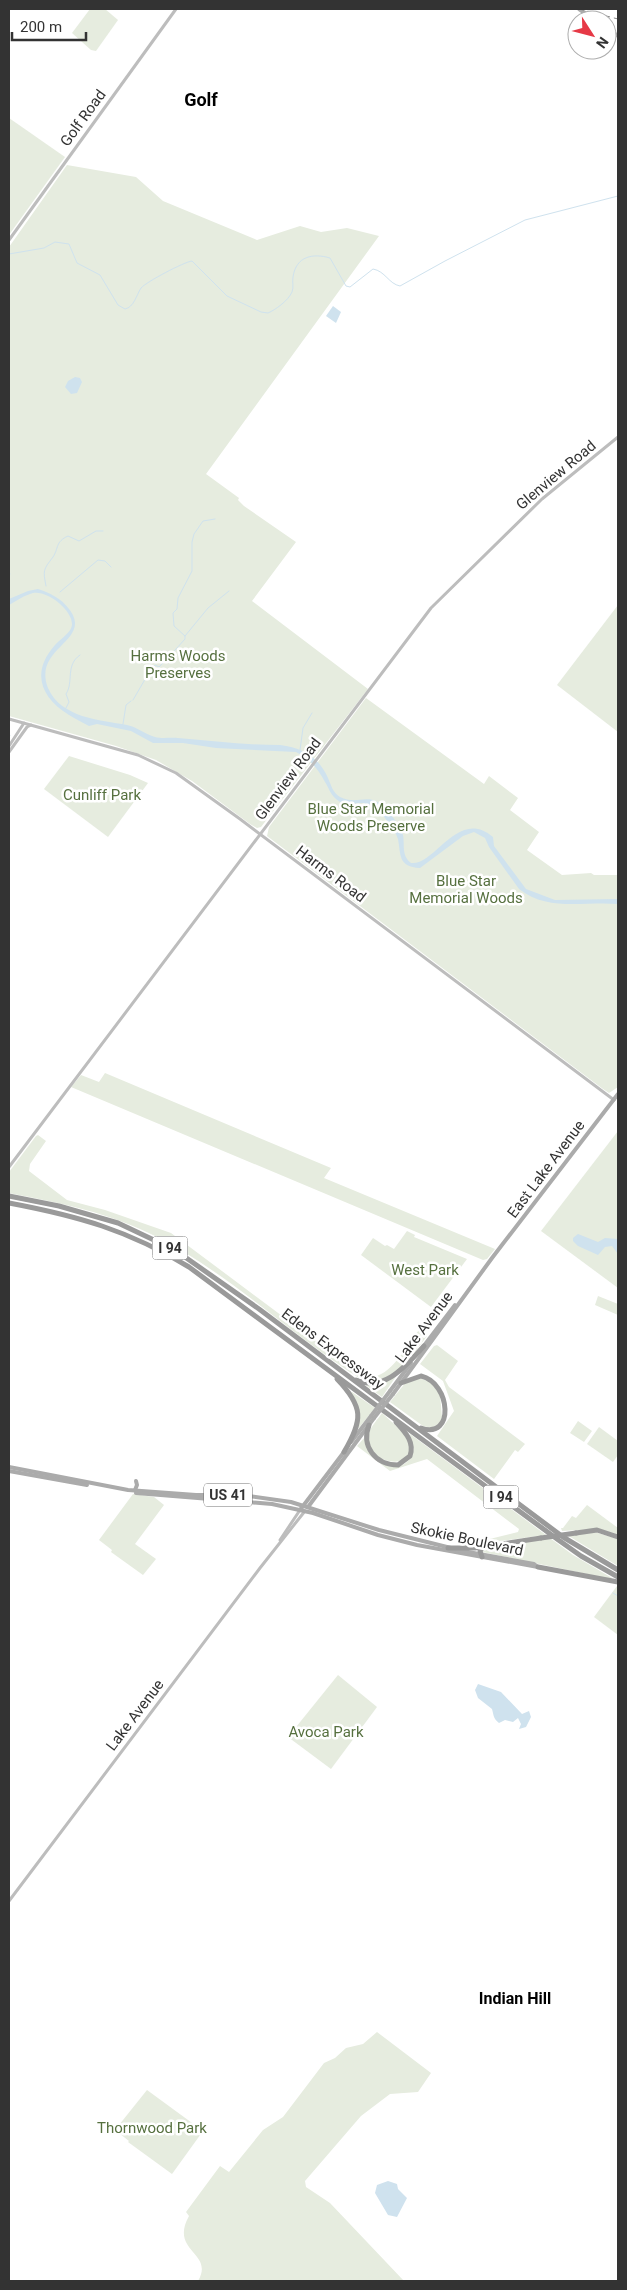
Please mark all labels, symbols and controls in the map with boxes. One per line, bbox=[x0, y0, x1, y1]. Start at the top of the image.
scale bar bbox=[12, 10, 86, 42]
north arrow bbox=[567, 10, 617, 60]
text: 200 m bbox=[20, 18, 62, 36]
text: N bbox=[593, 34, 612, 51]
street label: Golf Road bbox=[56, 86, 110, 150]
district label: Golf bbox=[184, 89, 218, 110]
street label: Glenview Road bbox=[513, 436, 599, 514]
park label: Harms Woods Preserves bbox=[131, 647, 225, 682]
street label: Glenview Road bbox=[251, 734, 325, 824]
park label: Cunliff Park bbox=[63, 786, 141, 804]
park label: Blue Star Memorial Woods Preserve bbox=[307, 800, 435, 835]
street label: Harms Road bbox=[292, 842, 370, 906]
park label: Blue Star Memorial Woods bbox=[409, 872, 523, 907]
street label: East Lake Avenue bbox=[503, 1117, 589, 1221]
road number: I 94 bbox=[152, 1236, 188, 1260]
park label: West Park bbox=[391, 1261, 459, 1279]
street label: Lake Avenue bbox=[391, 1288, 457, 1366]
street label: Edens Expressway bbox=[278, 1305, 388, 1393]
road number: US 41 bbox=[204, 1484, 252, 1506]
road number: I 94 bbox=[484, 1485, 518, 1508]
street label: Skokie Boulevard bbox=[409, 1518, 525, 1560]
street label: Lake Avenue bbox=[102, 1676, 168, 1754]
park label: Avoca Park bbox=[288, 1723, 364, 1741]
district label: Indian Hill bbox=[479, 1989, 551, 2008]
park label: Thornwood Park bbox=[97, 2119, 207, 2137]

